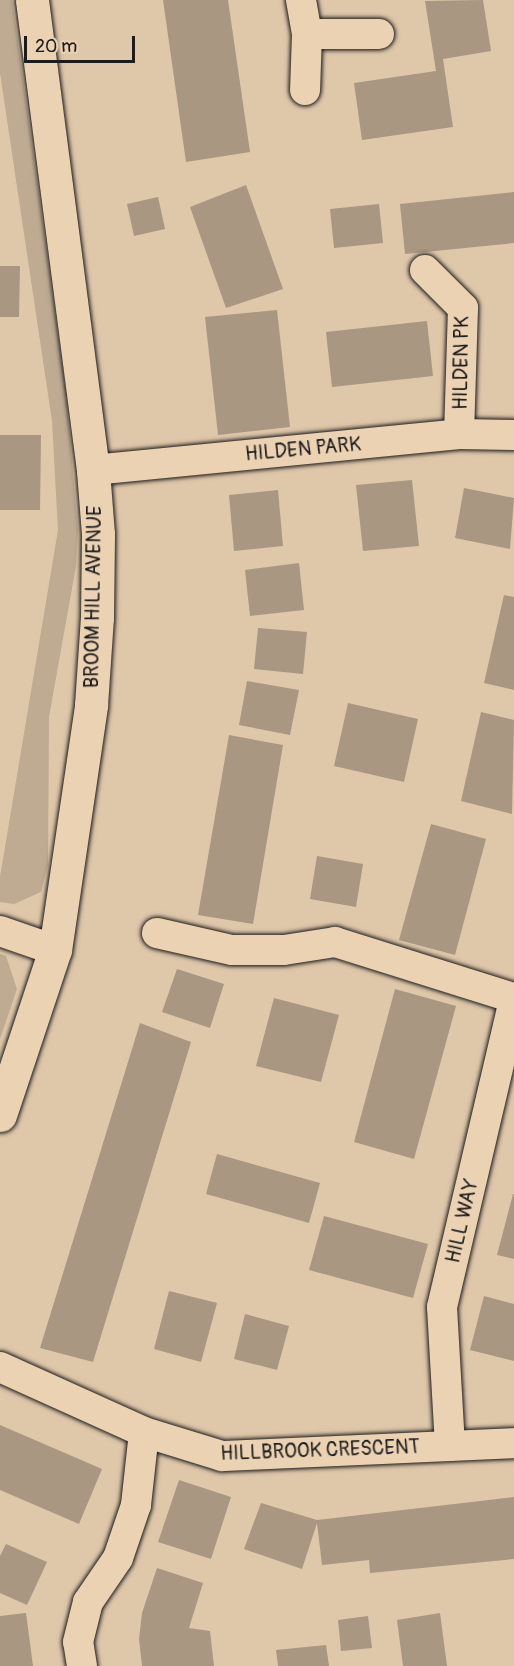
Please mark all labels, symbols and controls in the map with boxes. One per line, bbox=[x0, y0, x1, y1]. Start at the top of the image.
scale bar bbox=[27, 24, 138, 62]
text: 20 m bbox=[35, 35, 77, 58]
street label: HILDEN PK bbox=[448, 316, 474, 410]
street label: HILDEN PARK bbox=[244, 432, 362, 466]
street label: BROOM HILL AVENUE bbox=[79, 506, 107, 688]
street label: HILL WAY bbox=[441, 1177, 483, 1265]
street label: HILLBROOK CRESCENT bbox=[220, 1435, 420, 1465]

